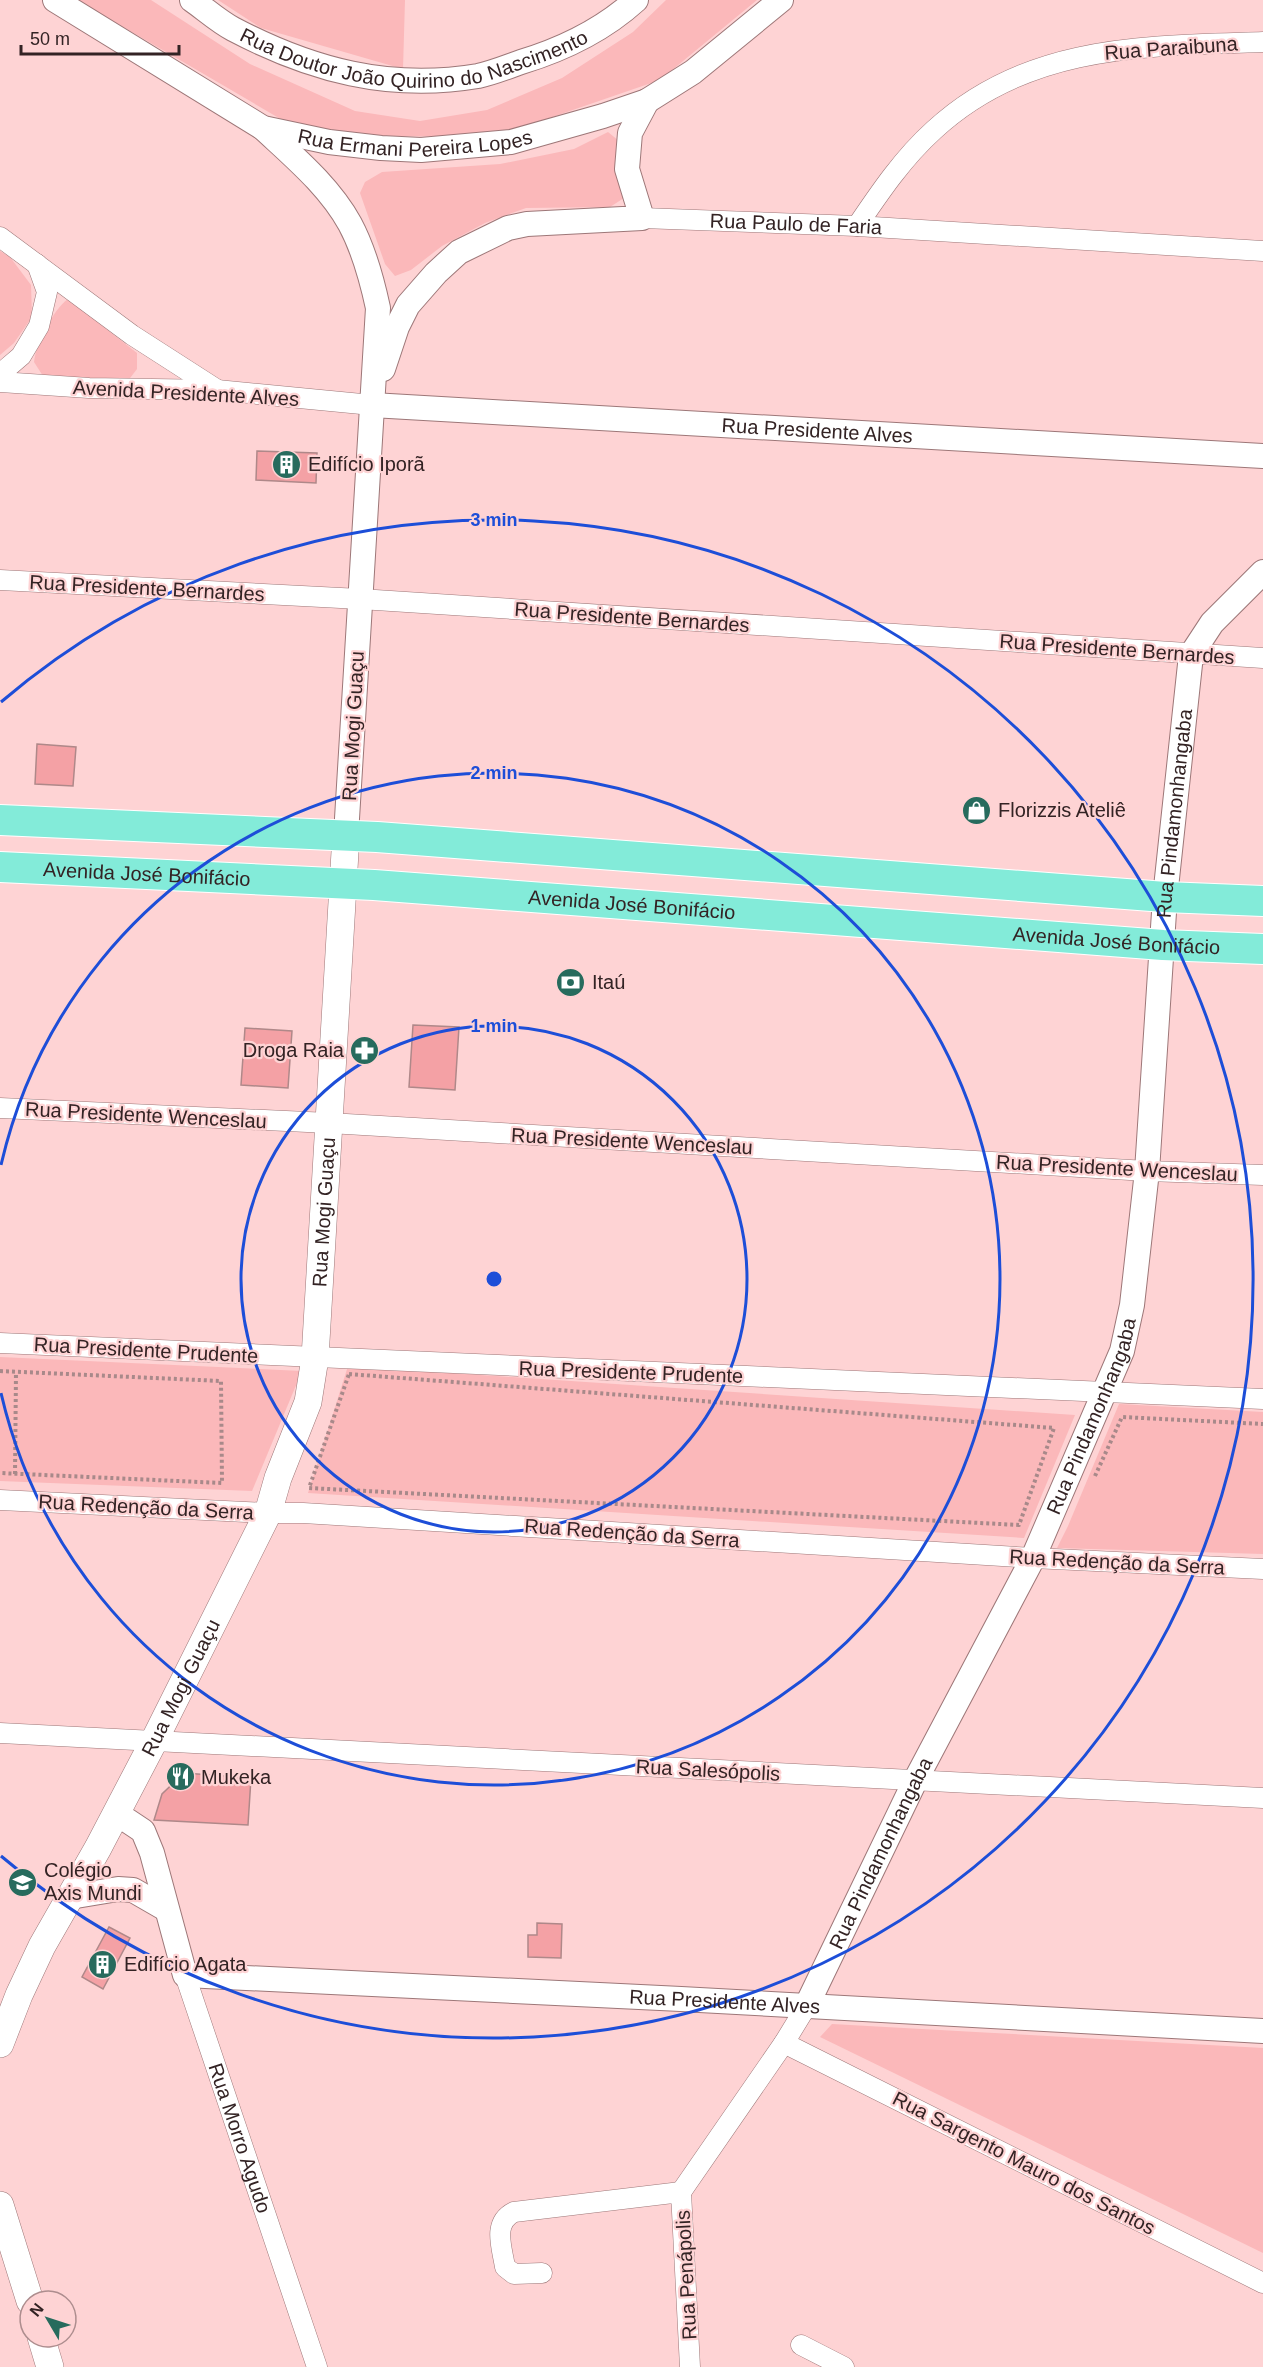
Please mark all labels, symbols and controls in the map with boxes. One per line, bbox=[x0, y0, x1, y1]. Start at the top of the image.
scale bar bbox=[21, 18, 178, 56]
street label: Rua Doutor João Quirino do Nascimento bbox=[234, 18, 594, 42]
text: Rua Doutor João Quirino do Nascimento bbox=[237, 24, 591, 92]
text: 50 m bbox=[30, 29, 70, 49]
street label: Rua Paraibuna bbox=[1104, 32, 1239, 64]
street label: Rua Ermani Pereira Lopes bbox=[296, 125, 535, 161]
street label: Rua Paulo de Faria bbox=[709, 210, 884, 239]
street label: Avenida Presidente Alves bbox=[72, 376, 300, 410]
street label: Rua Presidente Alves bbox=[721, 414, 913, 447]
building icon: Edifício Iporã bbox=[271, 448, 303, 480]
place label: Edifício Iporã bbox=[308, 453, 426, 475]
text: 3 min bbox=[470, 510, 518, 530]
street label: Rua Presidente Bernardes bbox=[29, 571, 265, 605]
street label: Rua Presidente Bernardes bbox=[514, 598, 750, 636]
street label: Rua Presidente Bernardes bbox=[999, 630, 1235, 668]
street label: Rua Mogi Guaçu bbox=[338, 650, 368, 802]
street label: Rua Pindamonhangaba bbox=[1153, 707, 1196, 919]
text: 2 min bbox=[470, 763, 518, 783]
shop icon: Florizzis Ateliê bbox=[961, 794, 993, 826]
place label: Florizzis Ateliê bbox=[998, 799, 1126, 821]
street label: Avenida José Bonifácio bbox=[43, 858, 251, 890]
street label: Avenida José Bonifácio bbox=[527, 886, 736, 923]
street label: Avenida José Bonifácio bbox=[1012, 923, 1220, 958]
bank icon: Itaú bbox=[555, 966, 587, 998]
place label: Itaú bbox=[592, 971, 625, 993]
text: 1 min bbox=[470, 1016, 518, 1036]
pharmacy icon: Droga Raia bbox=[349, 1034, 381, 1066]
place label: Droga Raia bbox=[243, 1039, 345, 1061]
street label: Rua Presidente Wenceslau bbox=[25, 1098, 267, 1132]
street label: Rua Presidente Wenceslau bbox=[511, 1124, 753, 1158]
street label: Rua Mogi Guaçu bbox=[308, 1137, 339, 1288]
street label: Rua Presidente Wenceslau bbox=[996, 1151, 1238, 1185]
centre of rings bbox=[484, 1269, 504, 1289]
street label: Rua Pindamonhangaba bbox=[1042, 1315, 1140, 1518]
street label: Rua Presidente Prudente bbox=[33, 1333, 259, 1367]
street label: Rua Presidente Prudente bbox=[518, 1357, 744, 1387]
street label: Rua Redenção da Serra bbox=[38, 1490, 255, 1524]
street label: Rua Redenção da Serra bbox=[524, 1515, 741, 1552]
street label: Rua Redenção da Serra bbox=[1009, 1545, 1226, 1579]
street label: Rua Mogi Guaçu bbox=[137, 1616, 224, 1760]
street label: Rua Pindamonhangaba bbox=[825, 1753, 937, 1952]
street label: Rua Salesópolis bbox=[635, 1755, 781, 1785]
restaurant icon: Mukeka bbox=[164, 1761, 196, 1793]
place label: Mukeka bbox=[201, 1766, 272, 1788]
place label: Colégio Axis Mundi bbox=[44, 1859, 142, 1904]
school or university icon: Colégio Axis Mundi bbox=[7, 1866, 39, 1898]
building icon: Edifício Agata bbox=[87, 1948, 119, 1980]
place label: Edifício Agata bbox=[124, 1953, 247, 1975]
street label: Rua Presidente Alves bbox=[629, 1986, 821, 2018]
street label: Rua Morro Agudo bbox=[204, 2060, 275, 2216]
street label: Rua Sargento Mauro dos Santos bbox=[889, 2087, 1159, 2239]
street label: Rua Penápolis bbox=[672, 2209, 700, 2341]
north arrow bbox=[18, 2289, 78, 2349]
text: N bbox=[26, 2300, 47, 2320]

